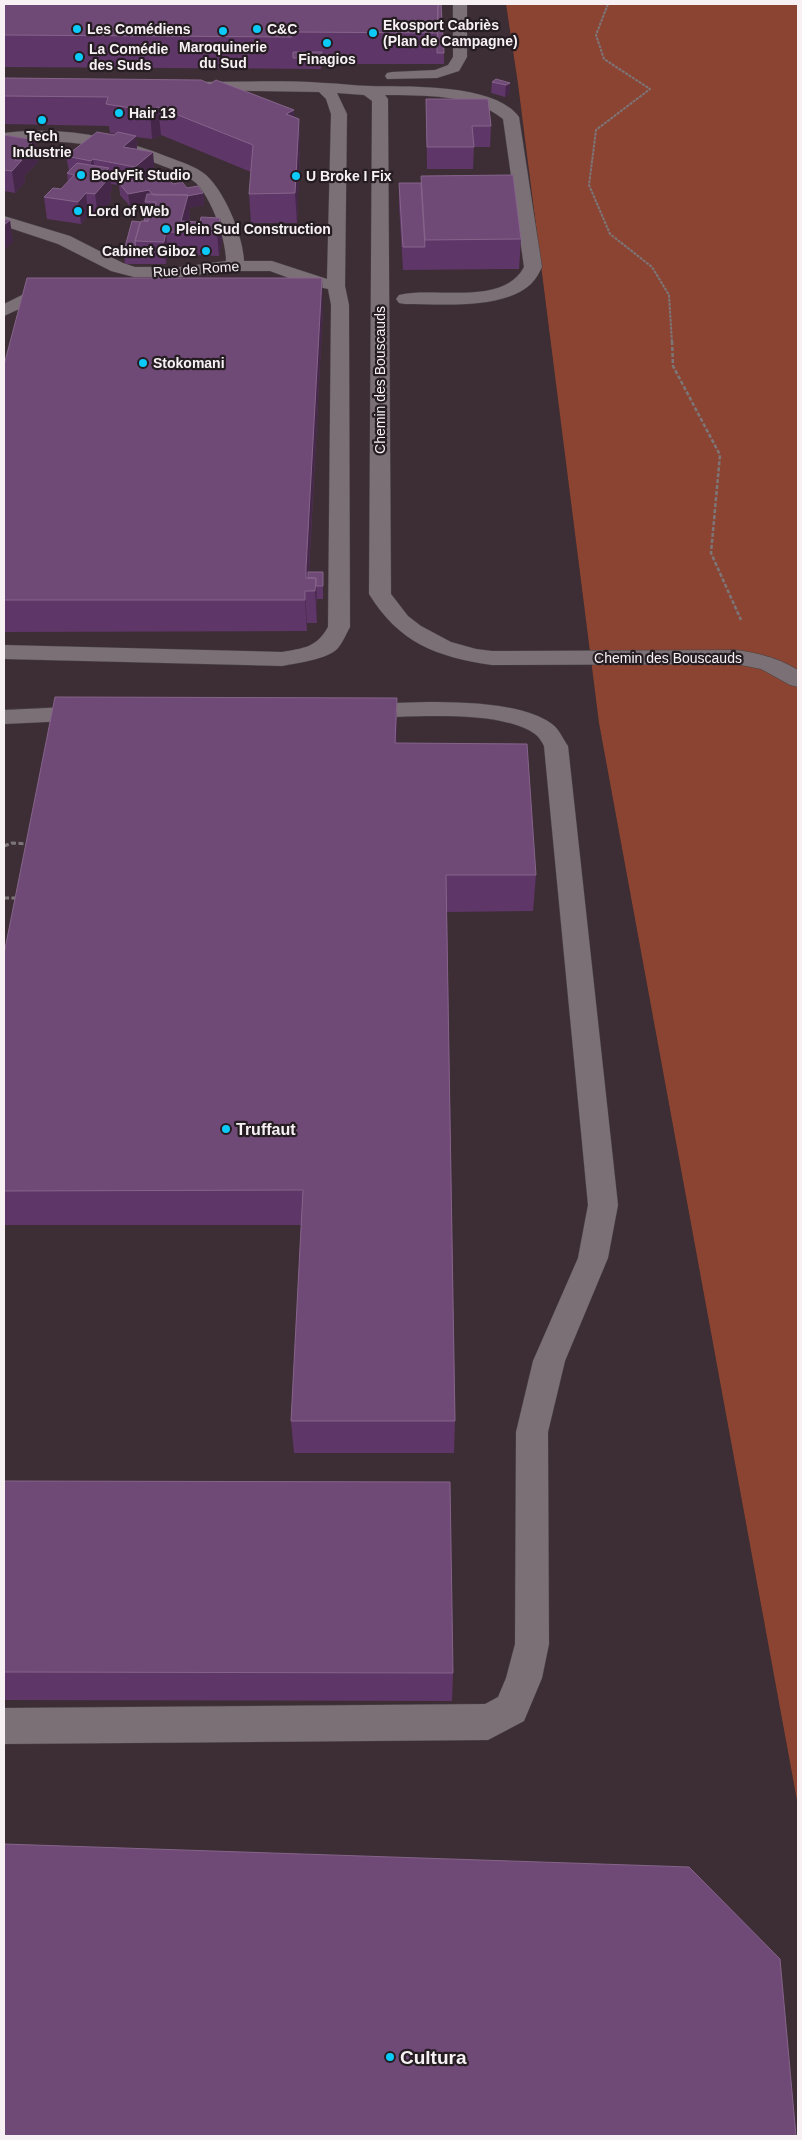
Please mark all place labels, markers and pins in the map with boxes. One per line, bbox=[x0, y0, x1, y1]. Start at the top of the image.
place label: Ekosport Cabriès (Plan de Campagne) bbox=[383, 17, 518, 49]
place label: Les Comédiens bbox=[87, 21, 191, 37]
place label: C&C bbox=[267, 21, 297, 37]
marker: Les Comédiens bbox=[71, 23, 83, 35]
marker: C&C bbox=[251, 23, 263, 35]
marker: Maroquinerie du Sud bbox=[217, 25, 229, 37]
marker: Ekosport Cabriès (Plan de Campagne) bbox=[367, 27, 379, 39]
marker: Finagios bbox=[321, 37, 333, 49]
place label: Maroquinerie du Sud bbox=[179, 39, 267, 71]
place label: La Comédie des Suds bbox=[89, 41, 169, 73]
marker: La Comédie des Suds bbox=[73, 51, 85, 63]
place label: Finagios bbox=[298, 51, 356, 67]
place label: Hair 13 bbox=[129, 105, 176, 121]
marker: Hair 13 bbox=[113, 107, 125, 119]
marker: Tech Industrie bbox=[36, 114, 48, 126]
place label: Tech Industrie bbox=[12, 128, 72, 160]
place label: BodyFit Studio bbox=[91, 167, 191, 183]
place label: U Broke I Fix bbox=[306, 168, 392, 184]
marker: BodyFit Studio bbox=[75, 169, 87, 181]
marker: U Broke I Fix bbox=[290, 170, 302, 182]
place label: Lord of Web bbox=[88, 203, 169, 219]
marker: Lord of Web bbox=[72, 205, 84, 217]
place label: Plein Sud Construction bbox=[176, 221, 331, 237]
marker: Plein Sud Construction bbox=[160, 223, 172, 235]
place label: Cabinet Giboz bbox=[102, 243, 196, 259]
marker: Cabinet Giboz bbox=[200, 245, 212, 257]
place label: Stokomani bbox=[153, 355, 225, 371]
marker: Stokomani bbox=[137, 357, 149, 369]
place label: Truffaut bbox=[236, 1121, 296, 1138]
marker: Truffaut bbox=[220, 1123, 232, 1135]
place label: Cultura bbox=[400, 2047, 467, 2068]
marker: Cultura bbox=[384, 2051, 396, 2063]

